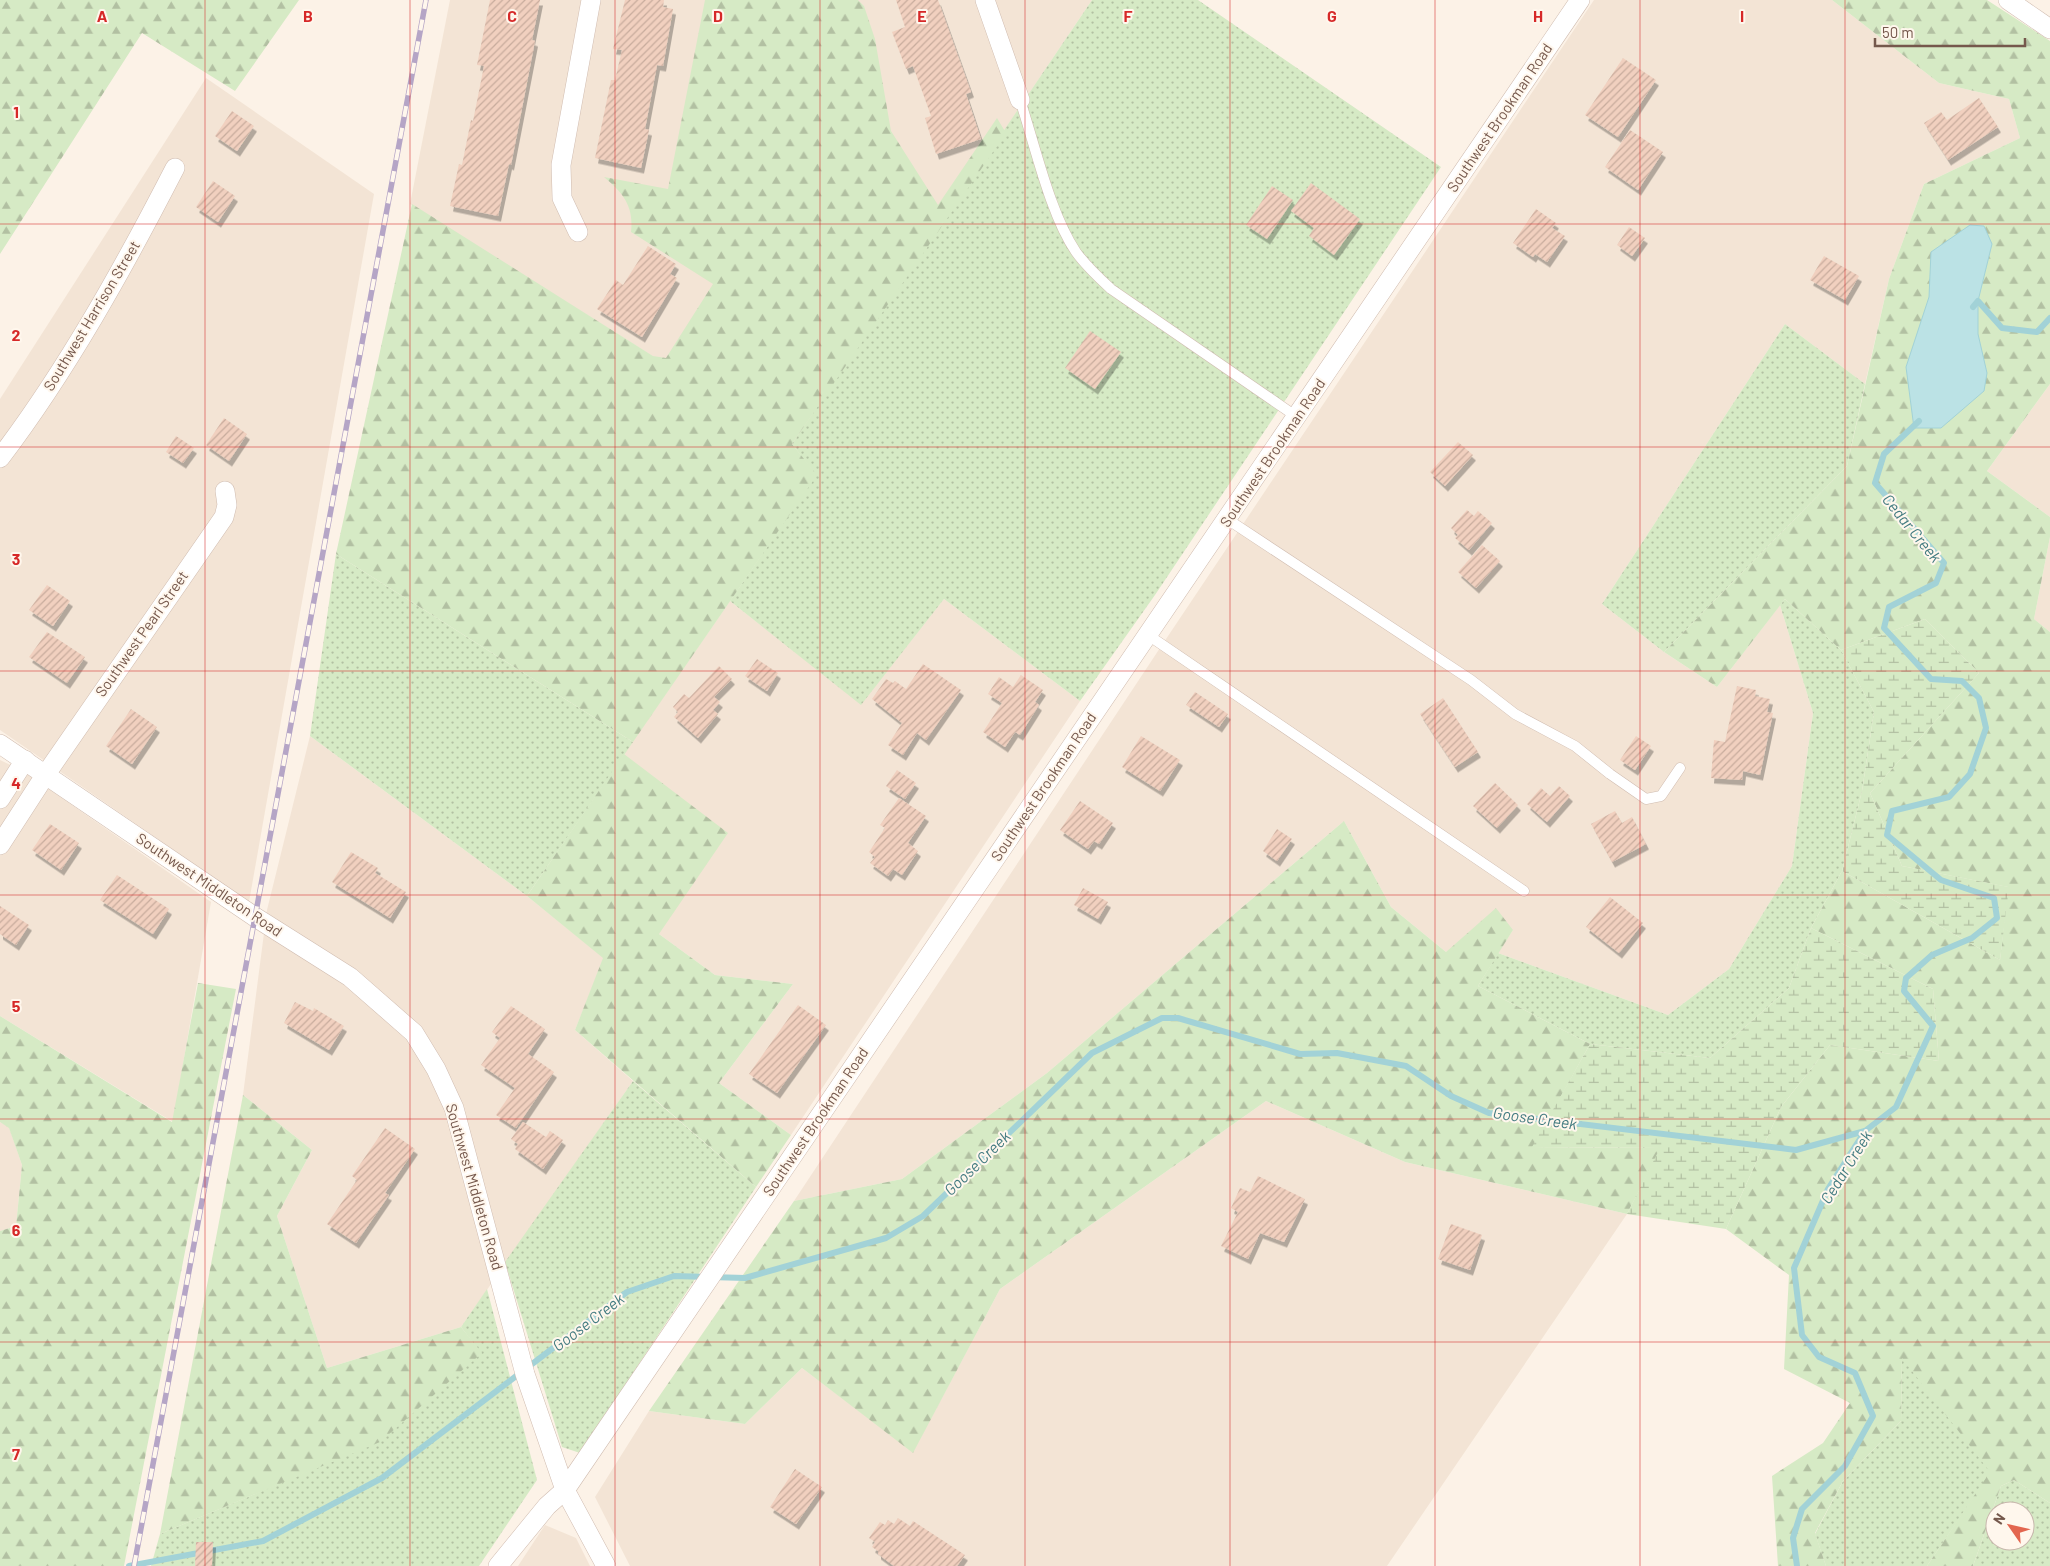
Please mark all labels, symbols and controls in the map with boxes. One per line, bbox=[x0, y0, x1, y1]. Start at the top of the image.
text: A bbox=[97, 6, 108, 25]
text: B bbox=[303, 6, 313, 25]
text: C bbox=[507, 6, 517, 25]
text: D bbox=[713, 6, 723, 25]
text: E bbox=[917, 6, 927, 25]
text: F bbox=[1124, 6, 1133, 25]
text: G bbox=[1327, 6, 1337, 25]
text: H bbox=[1533, 6, 1543, 25]
text: I bbox=[1740, 6, 1744, 25]
scale bar bbox=[1875, 15, 2025, 47]
text: 50 m bbox=[1882, 23, 1914, 41]
street label: Southwest Brookman Road bbox=[1443, 40, 1556, 195]
text: 1 bbox=[13, 102, 19, 121]
street label: Southwest Harrison Street bbox=[39, 237, 143, 394]
text: 2 bbox=[12, 325, 21, 344]
street label: Southwest Brookman Road bbox=[1216, 375, 1329, 530]
water label: Cedar Creek bbox=[1879, 490, 1946, 566]
text: 3 bbox=[12, 549, 20, 568]
street label: Southwest Pearl Street bbox=[91, 567, 191, 700]
street label: Southwest Brookman Road bbox=[987, 709, 1100, 864]
text: 4 bbox=[11, 773, 21, 792]
street label: Southwest Middleton Road bbox=[133, 829, 286, 940]
text: 5 bbox=[12, 996, 21, 1015]
street label: Southwest Brookman Road bbox=[759, 1044, 872, 1199]
street label: Southwest Middleton Road bbox=[443, 1101, 507, 1272]
water label: Goose Creek bbox=[1492, 1102, 1578, 1133]
water label: Goose Creek bbox=[940, 1126, 1014, 1199]
water label: Cedar Creek bbox=[1816, 1126, 1876, 1207]
text: 6 bbox=[12, 1220, 21, 1239]
water label: Goose Creek bbox=[548, 1288, 627, 1355]
text: 7 bbox=[12, 1444, 20, 1463]
north arrow bbox=[1985, 1501, 2035, 1551]
text: N bbox=[1989, 1510, 2008, 1527]

